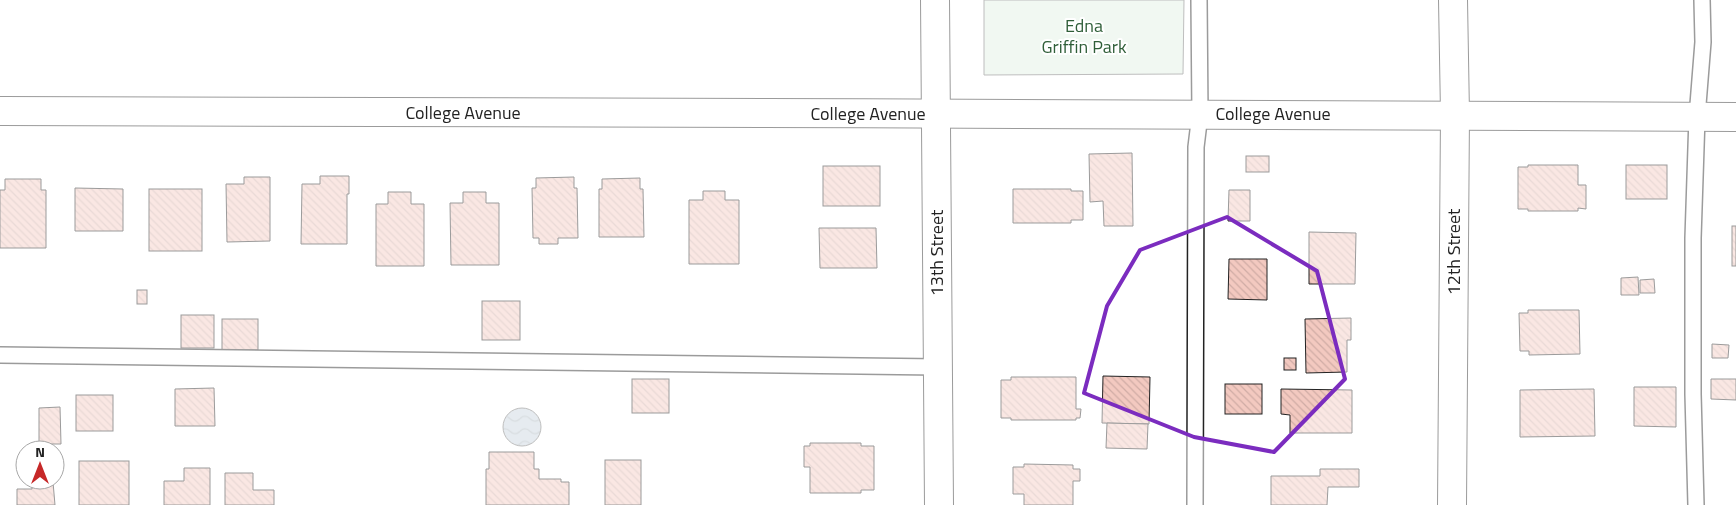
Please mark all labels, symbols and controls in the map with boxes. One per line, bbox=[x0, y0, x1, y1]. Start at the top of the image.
park label: Edna Griffin Park bbox=[1041, 12, 1127, 60]
street label: College Avenue bbox=[405, 99, 521, 126]
street label: College Avenue bbox=[810, 100, 926, 127]
street label: College Avenue bbox=[1215, 100, 1331, 127]
street label: 12th Street bbox=[1440, 208, 1467, 295]
street label: 13th Street bbox=[923, 209, 950, 296]
north arrow bbox=[15, 440, 65, 490]
text: N bbox=[35, 441, 45, 462]

